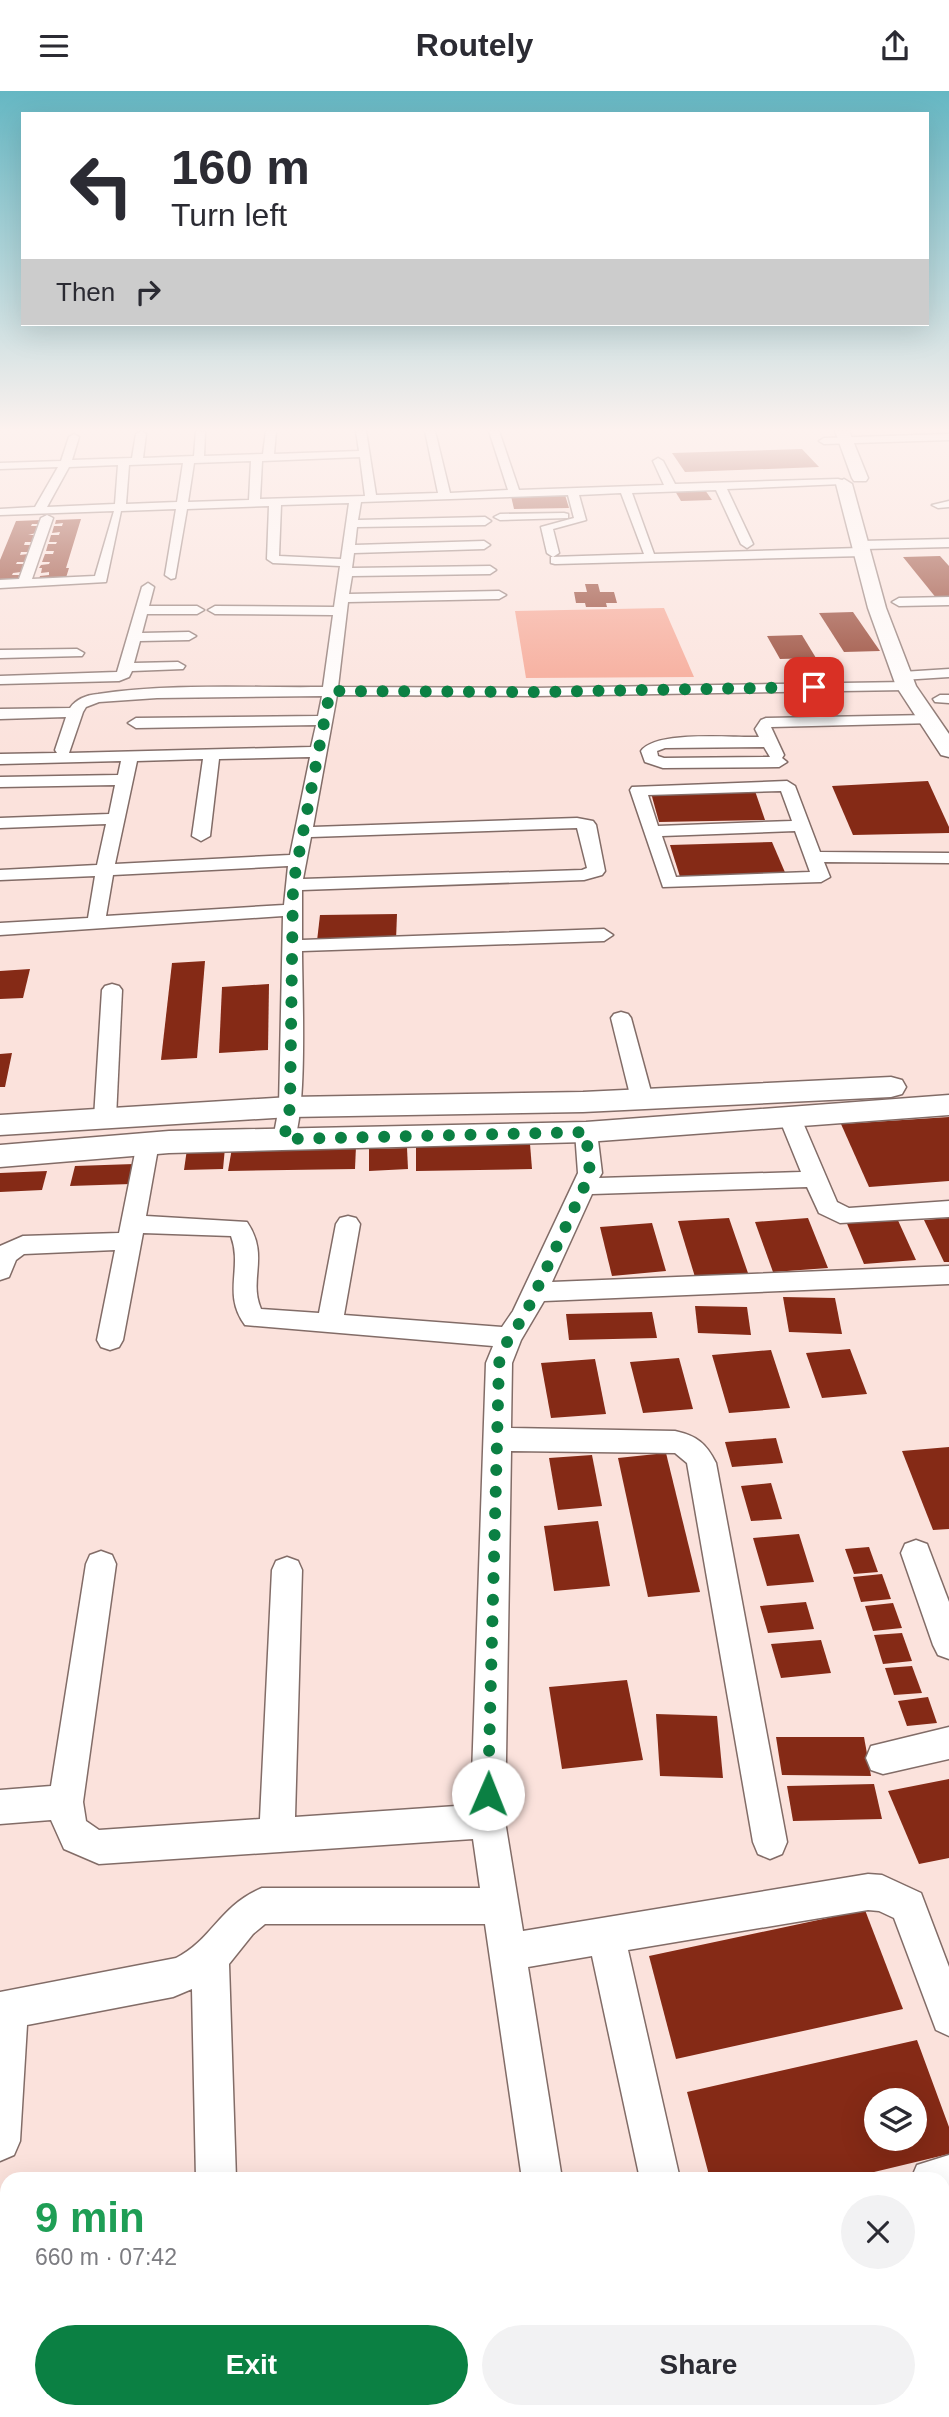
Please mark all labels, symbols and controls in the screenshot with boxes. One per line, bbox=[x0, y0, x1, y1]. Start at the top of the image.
icon: menu bbox=[35, 27, 73, 65]
text: Routely bbox=[416, 27, 533, 63]
icon: share bbox=[876, 27, 914, 65]
icon: left bbox=[56, 140, 147, 231]
text: 160 m bbox=[171, 140, 310, 194]
text: Turn left bbox=[171, 197, 287, 233]
icon: right bbox=[129, 273, 167, 311]
text: Then bbox=[56, 277, 115, 307]
pin bbox=[784, 657, 844, 717]
icon: arrive bbox=[795, 668, 833, 706]
position arrow bbox=[451, 1757, 525, 1831]
map controls bbox=[864, 2088, 927, 2151]
button: layers bbox=[864, 2088, 927, 2151]
text: 9 min bbox=[35, 2194, 145, 2241]
button: close bbox=[841, 2195, 915, 2269]
text: 660 m · 07:42 bbox=[35, 2244, 177, 2270]
button: Exit bbox=[35, 2325, 468, 2405]
button: Share bbox=[482, 2325, 915, 2405]

